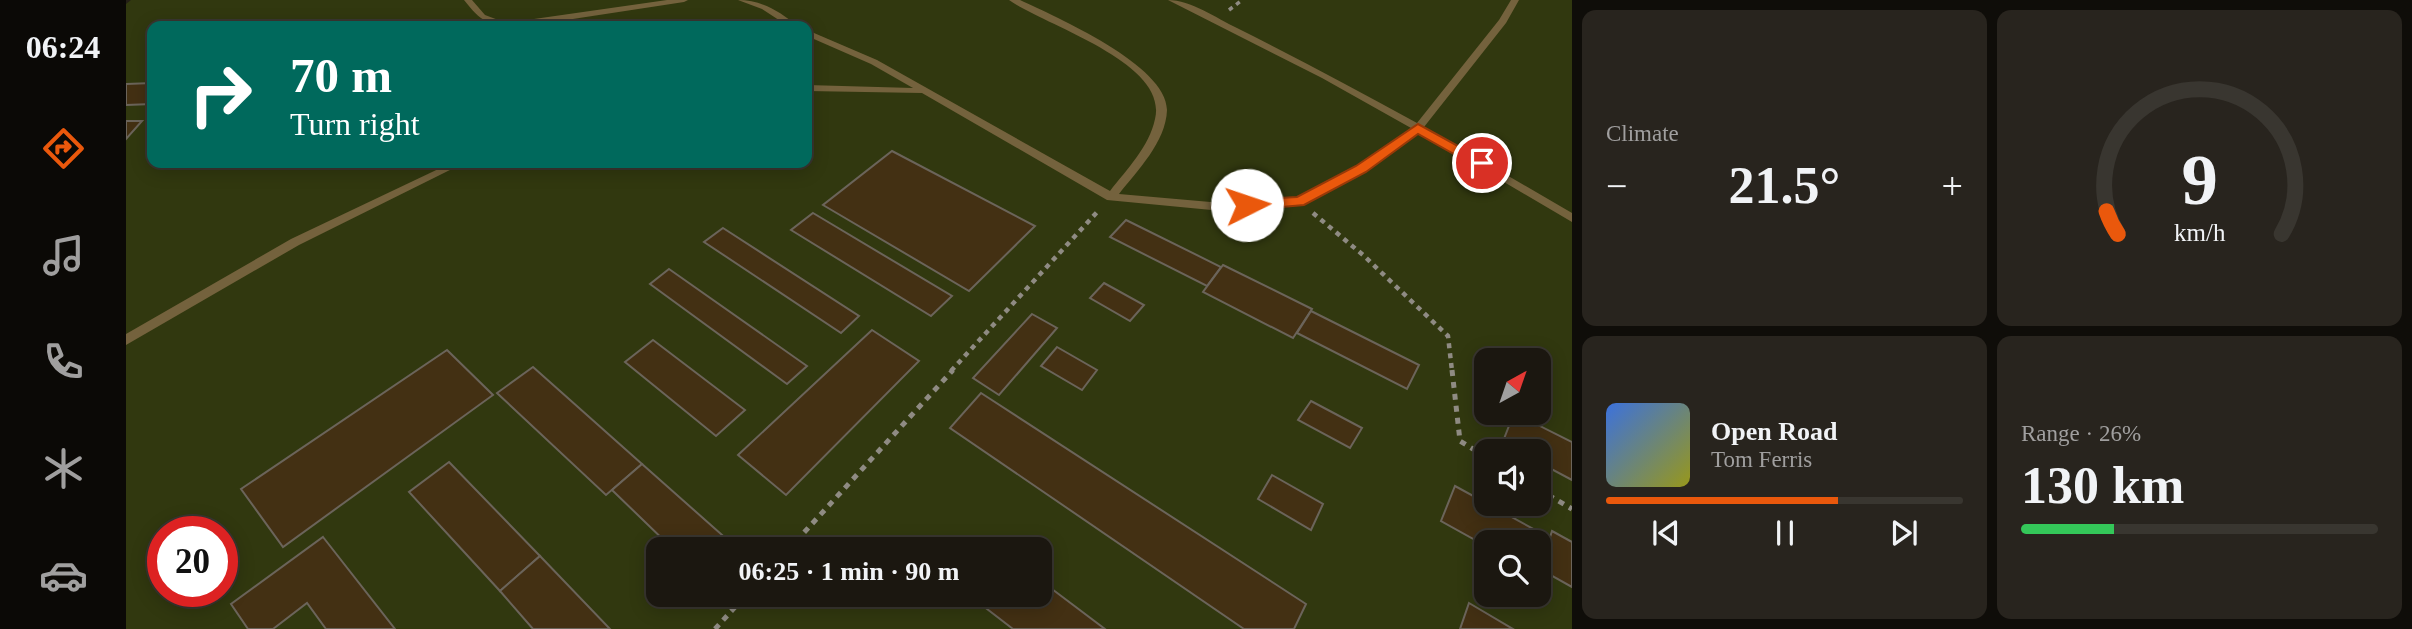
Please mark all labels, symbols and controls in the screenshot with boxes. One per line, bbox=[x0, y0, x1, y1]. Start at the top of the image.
text: 06:24 bbox=[26, 29, 100, 65]
text: 70 m bbox=[290, 48, 392, 103]
icon: right bbox=[175, 49, 266, 140]
text: Turn right bbox=[290, 106, 420, 142]
text: Climate bbox=[1606, 121, 1679, 146]
icon: directions bbox=[39, 124, 88, 173]
pin bbox=[1452, 133, 1512, 193]
text: 9 bbox=[2181, 139, 2218, 220]
icon: arrive bbox=[1463, 144, 1501, 182]
text: 21.5° bbox=[1729, 157, 1840, 214]
text: − bbox=[1606, 165, 1627, 207]
text: + bbox=[1942, 165, 1963, 207]
position arrow bbox=[1210, 168, 1284, 242]
text: km/h bbox=[2174, 219, 2226, 246]
icon: music bbox=[39, 231, 88, 280]
icon: phone bbox=[39, 337, 88, 386]
north arrow bbox=[1474, 348, 1550, 425]
map controls bbox=[1474, 348, 1551, 607]
text: Open Road bbox=[1711, 417, 1837, 446]
text: Range · 26% bbox=[2021, 421, 2141, 446]
button: sound bbox=[1474, 439, 1551, 516]
icon: climate bbox=[39, 444, 88, 493]
text: Tom Ferris bbox=[1711, 447, 1812, 472]
text: 130 km bbox=[2021, 457, 2184, 514]
icon: previous bbox=[1647, 514, 1685, 552]
icon: pause bbox=[1766, 514, 1804, 552]
icon: next bbox=[1885, 514, 1923, 552]
speed limit sign: 20 bbox=[147, 516, 238, 607]
button: search bbox=[1474, 530, 1551, 607]
icon: car bbox=[39, 551, 88, 600]
text: 06:25 · 1 min · 90 m bbox=[739, 557, 960, 586]

